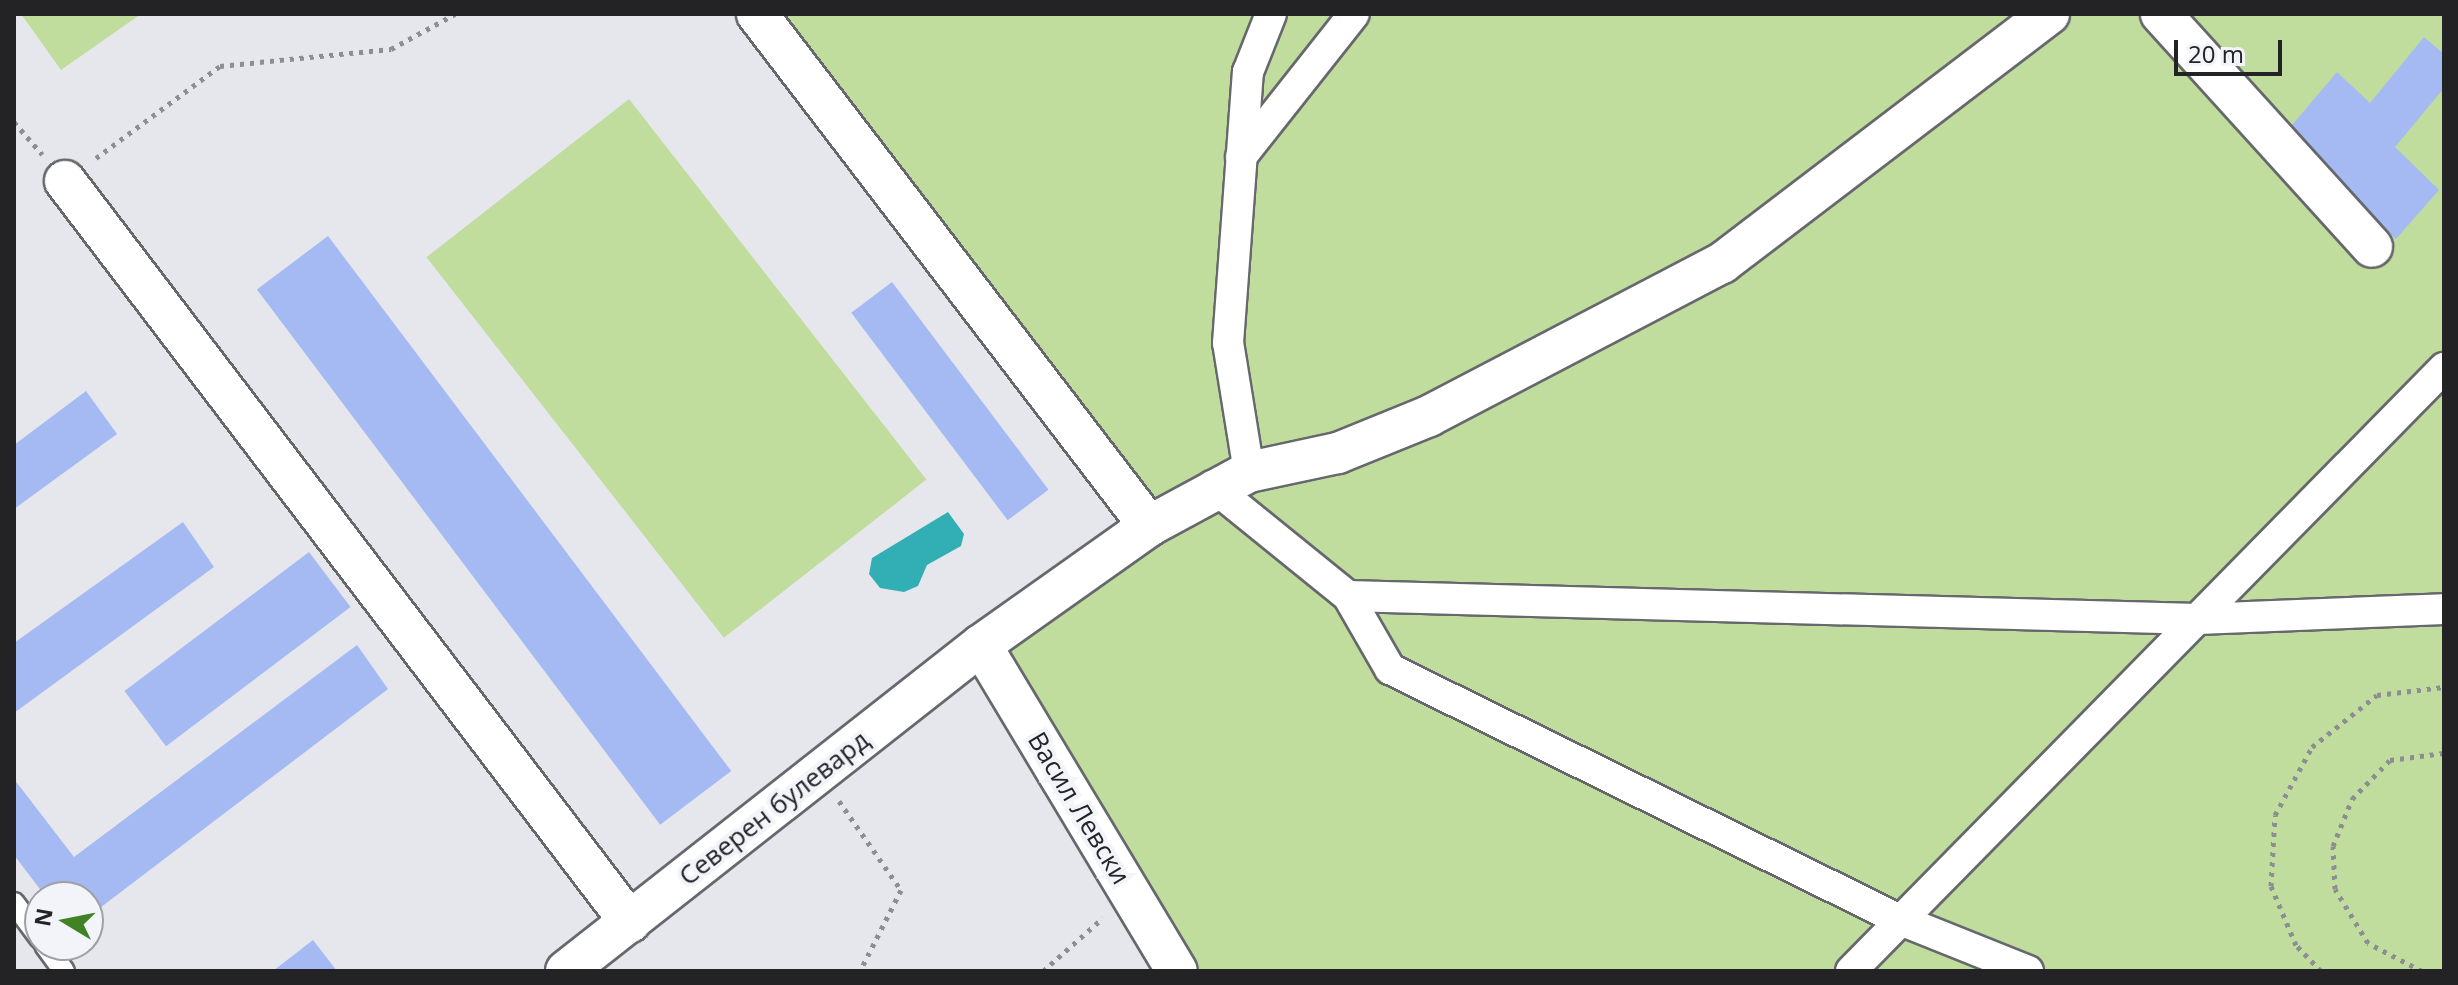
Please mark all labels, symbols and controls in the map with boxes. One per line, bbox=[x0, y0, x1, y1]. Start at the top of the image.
scale bar bbox=[2178, 24, 2286, 74]
text: 20 m bbox=[2188, 37, 2244, 70]
street label: Северен булевард bbox=[673, 724, 875, 892]
street label: Васил Левски bbox=[1021, 726, 1137, 890]
north arrow bbox=[24, 881, 104, 961]
text: N bbox=[26, 906, 59, 929]

